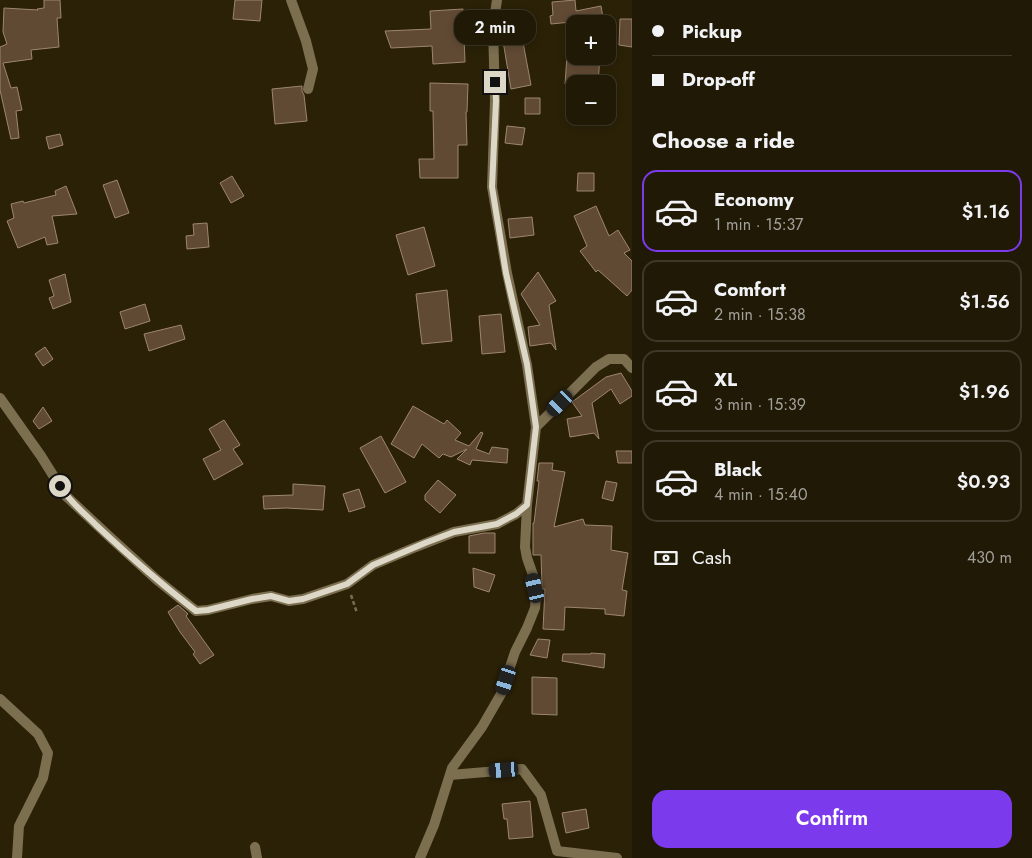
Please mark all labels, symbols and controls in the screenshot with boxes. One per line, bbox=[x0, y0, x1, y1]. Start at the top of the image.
callout: 2 min bbox=[454, 9, 536, 44]
map controls bbox=[566, 15, 616, 125]
button: + bbox=[566, 15, 616, 65]
text: 2 min bbox=[474, 16, 516, 39]
text: Pickup bbox=[682, 18, 742, 45]
text: Drop-off bbox=[682, 66, 755, 93]
route end bbox=[484, 71, 506, 93]
button: − bbox=[566, 75, 616, 125]
text: Choose a ride bbox=[652, 124, 795, 156]
text: Economy bbox=[714, 186, 794, 213]
icon: car bbox=[654, 189, 699, 234]
text: $1.16 bbox=[962, 198, 1010, 225]
text: 1 min · 15:37 bbox=[714, 213, 803, 236]
text: Comfort bbox=[714, 276, 786, 303]
icon: car bbox=[654, 279, 699, 324]
text: $1.56 bbox=[959, 288, 1010, 315]
text: 2 min · 15:38 bbox=[714, 303, 806, 326]
text: XL bbox=[714, 366, 737, 393]
icon: car bbox=[654, 369, 699, 414]
text: $1.96 bbox=[959, 378, 1010, 405]
car bbox=[544, 387, 575, 419]
text: 3 min · 15:39 bbox=[714, 393, 806, 416]
text: Black bbox=[714, 456, 762, 483]
icon: car bbox=[654, 459, 699, 504]
text: $0.93 bbox=[957, 468, 1010, 495]
route start bbox=[49, 475, 71, 497]
text: 4 min · 15:40 bbox=[714, 483, 808, 506]
icon: cash bbox=[652, 544, 680, 572]
text: Cash bbox=[692, 544, 732, 571]
text: 430 m bbox=[967, 546, 1012, 569]
car bbox=[524, 572, 545, 604]
car bbox=[494, 663, 517, 697]
car bbox=[488, 761, 519, 779]
button: Confirm bbox=[652, 790, 1012, 848]

